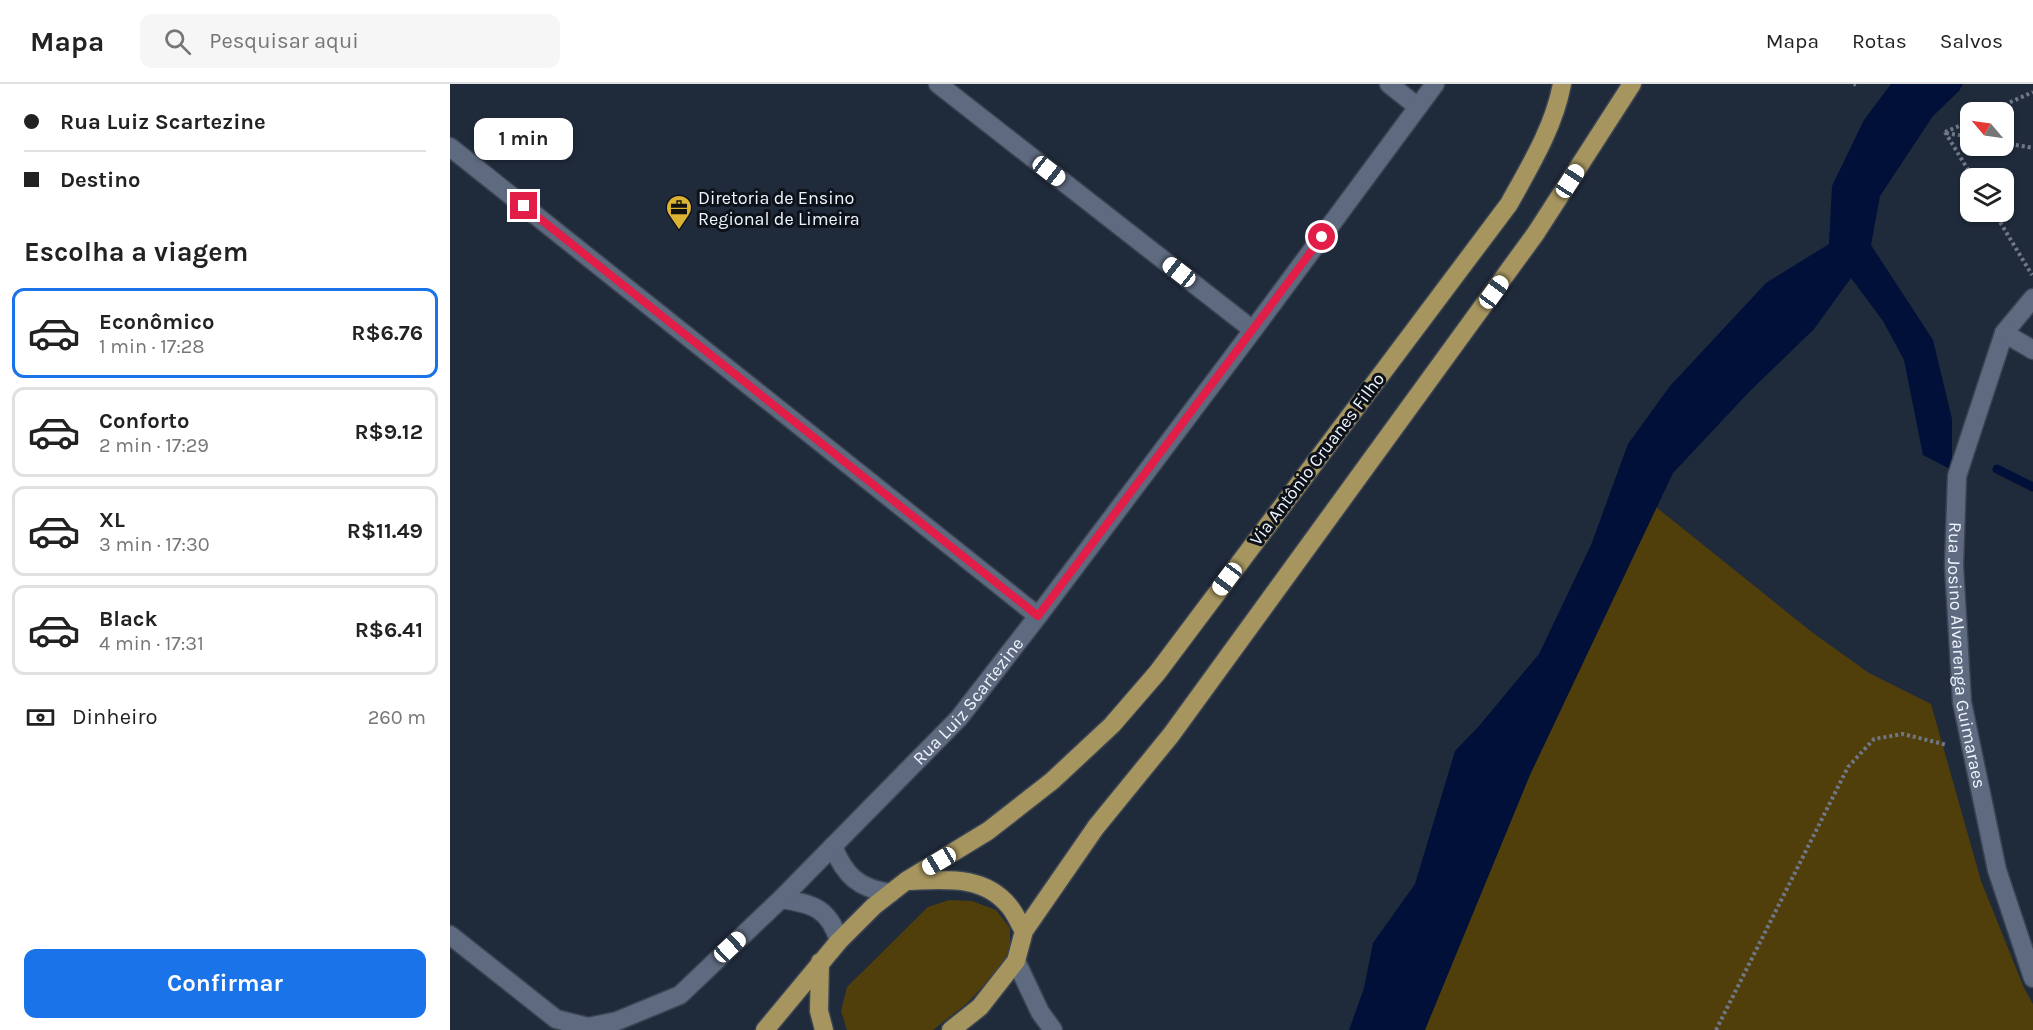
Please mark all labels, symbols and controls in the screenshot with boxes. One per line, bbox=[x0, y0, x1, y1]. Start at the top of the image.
search box bbox=[140, 14, 560, 68]
text: Mapa bbox=[30, 25, 104, 58]
icon: search bbox=[161, 25, 194, 58]
text: Pesquisar aqui bbox=[209, 28, 359, 54]
text: Mapa bbox=[1766, 29, 1819, 53]
text: Rotas bbox=[1852, 29, 1907, 53]
text: Salvos bbox=[1940, 29, 2003, 53]
north arrow bbox=[1960, 102, 2014, 156]
map controls bbox=[1960, 102, 2014, 222]
text: Rua Luiz Scartezine bbox=[60, 109, 266, 135]
callout: 1 min bbox=[475, 119, 574, 161]
text: 1 min bbox=[498, 127, 549, 150]
car bbox=[1029, 153, 1069, 189]
car bbox=[1553, 161, 1587, 201]
text: Destino bbox=[60, 167, 140, 193]
button: layers bbox=[1960, 168, 2014, 222]
place label: Diretoria de Ensino Regional de Limeira bbox=[698, 187, 860, 230]
route end bbox=[510, 192, 537, 219]
office icon: Diretoria de Ensino Regional de Limeira bbox=[664, 193, 694, 231]
route start bbox=[1308, 223, 1335, 250]
text: Escolha a viagem bbox=[24, 236, 248, 268]
car bbox=[1159, 254, 1199, 290]
car bbox=[1476, 272, 1512, 312]
icon: car bbox=[27, 306, 81, 360]
text: Econômico bbox=[99, 309, 214, 335]
text: R$6.76 bbox=[351, 320, 423, 346]
text: 1 min · 17:28 bbox=[99, 335, 205, 358]
street label: Via Antônio Cruanes Filho bbox=[1245, 368, 1389, 550]
icon: car bbox=[27, 405, 81, 459]
text: Conforto bbox=[99, 408, 189, 434]
text: R$9.12 bbox=[354, 419, 423, 445]
text: 2 min · 17:29 bbox=[99, 434, 209, 457]
icon: car bbox=[27, 504, 81, 558]
text: XL bbox=[99, 507, 125, 533]
text: R$11.49 bbox=[347, 518, 423, 544]
street label: Rua Josino Alvarenga Guimaraes bbox=[1943, 521, 1991, 790]
text: 3 min · 17:30 bbox=[99, 533, 210, 556]
car bbox=[1209, 559, 1245, 599]
icon: car bbox=[27, 603, 81, 657]
text: Black bbox=[99, 606, 158, 632]
text: R$6.41 bbox=[355, 617, 423, 643]
text: 4 min · 17:31 bbox=[99, 632, 204, 655]
street label: Rua Luiz Scartezine bbox=[908, 633, 1028, 769]
icon: cash bbox=[24, 701, 57, 734]
text: Dinheiro bbox=[72, 704, 157, 730]
text: 260 m bbox=[368, 706, 426, 729]
car bbox=[919, 844, 959, 878]
car bbox=[711, 928, 749, 966]
button: Confirmar bbox=[24, 949, 426, 1018]

